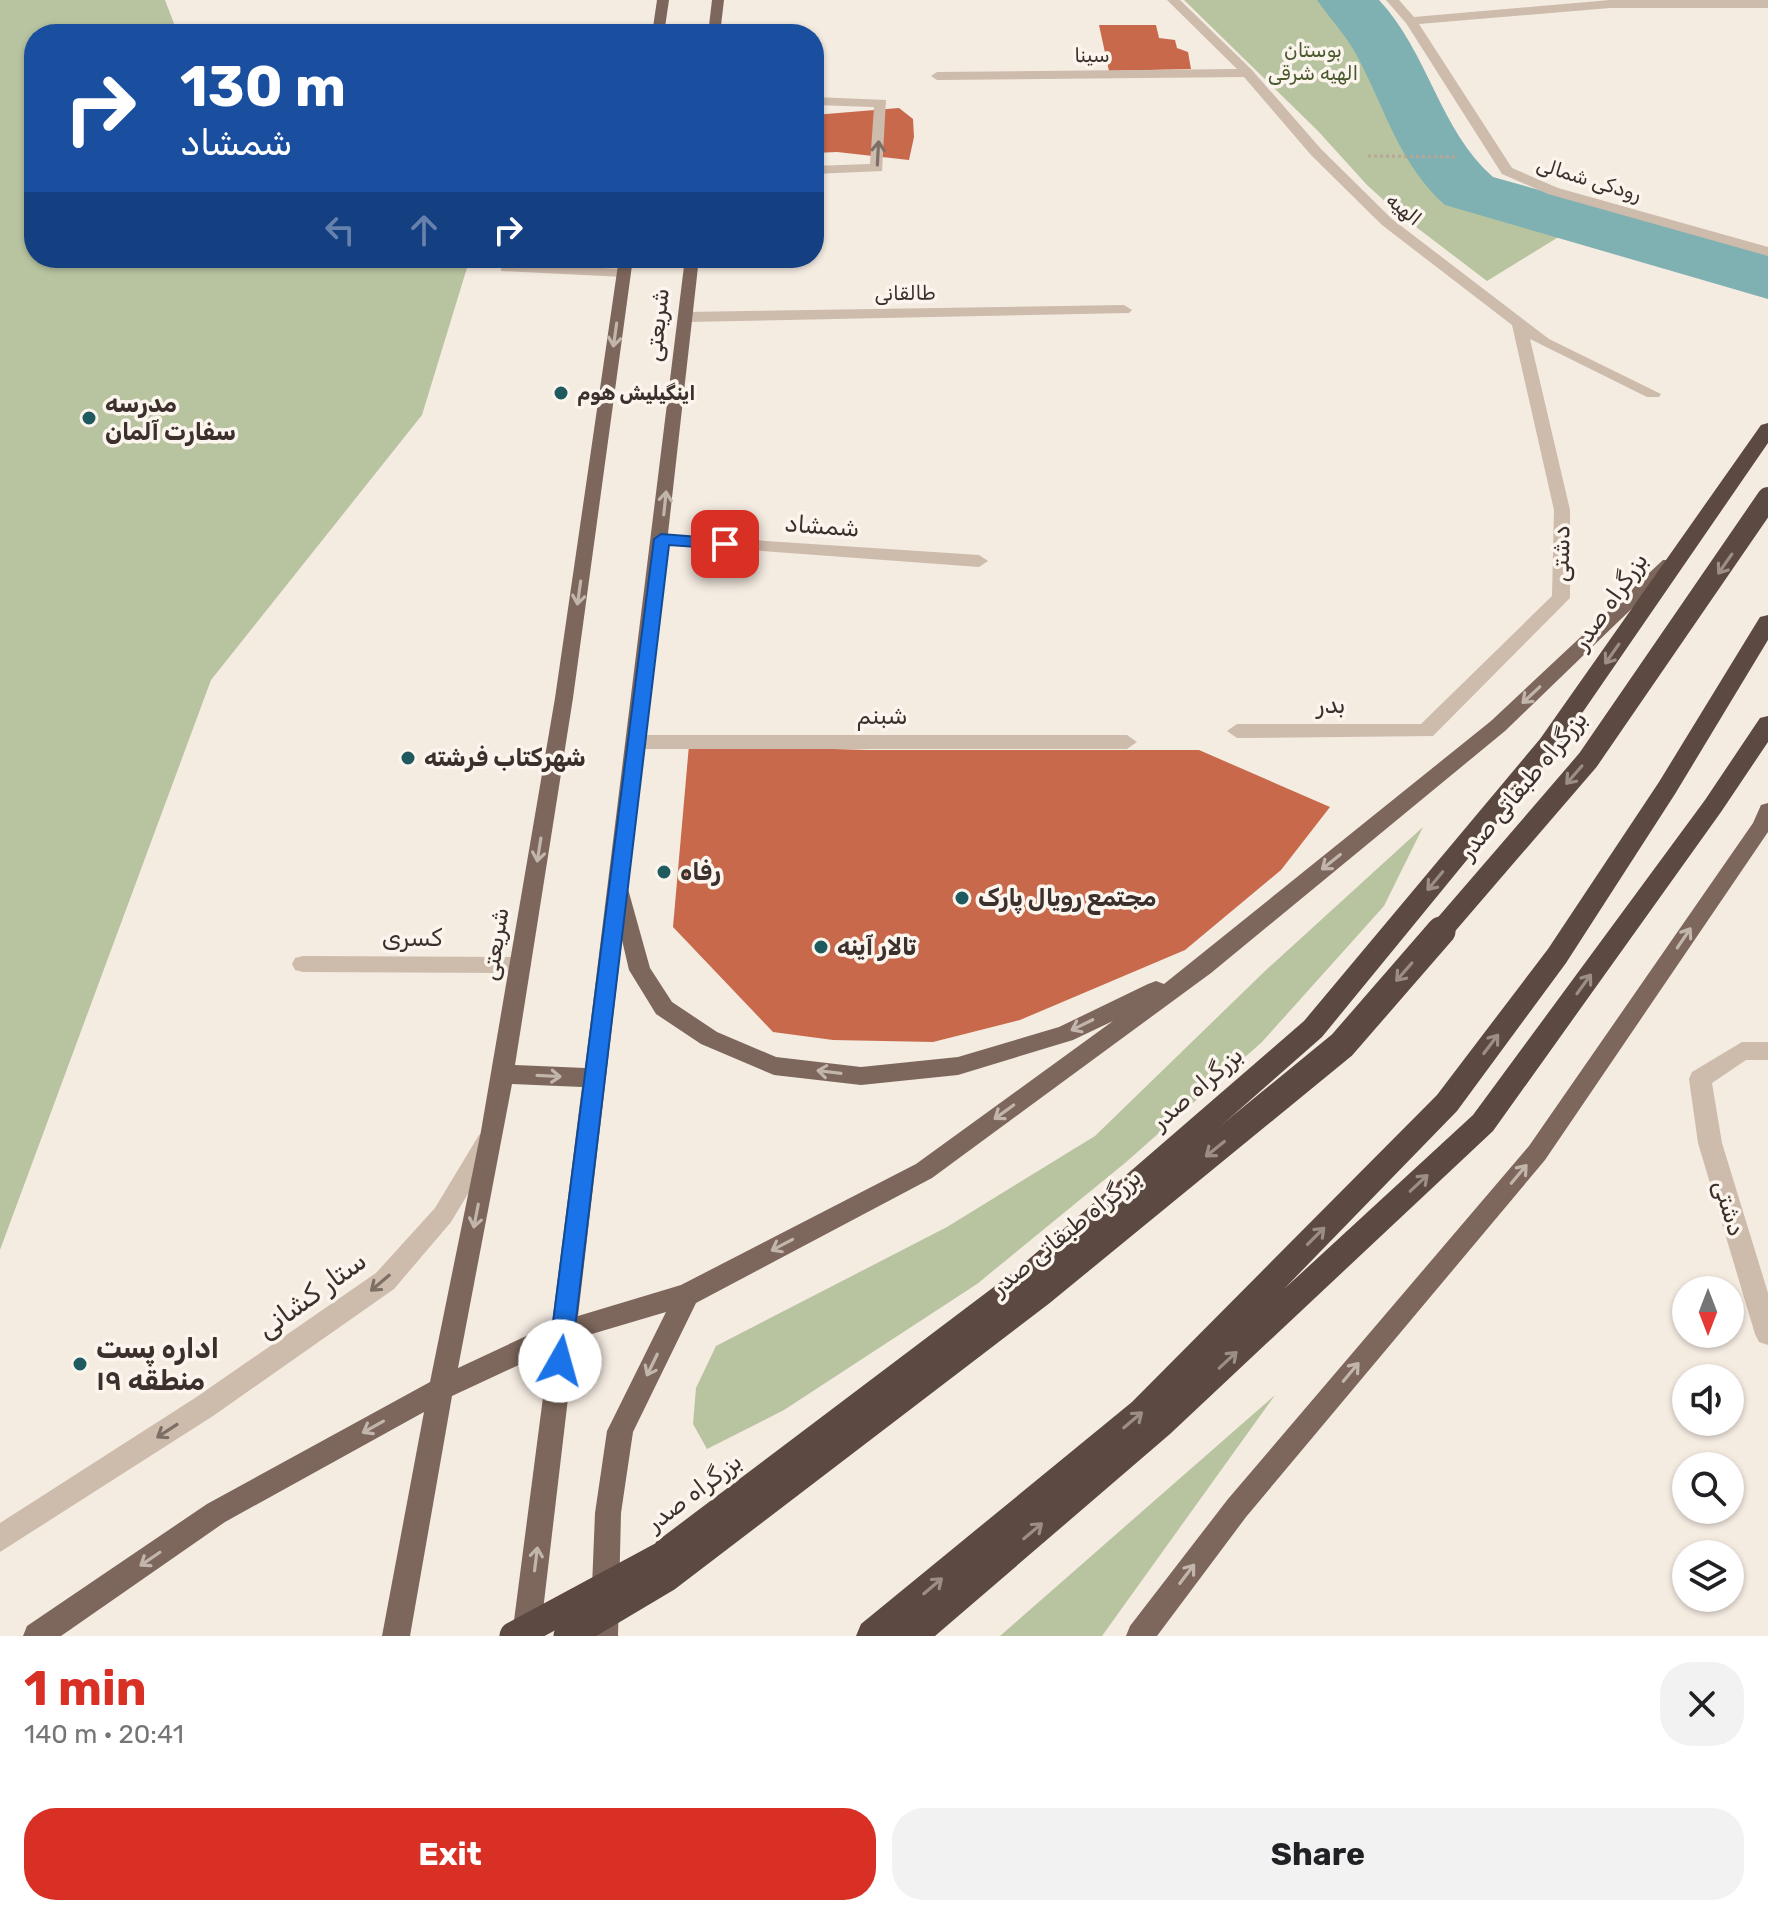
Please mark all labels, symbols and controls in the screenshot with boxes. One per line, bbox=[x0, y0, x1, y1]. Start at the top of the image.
park label: بوستان الهیه شرقی bbox=[1268, 38, 1358, 85]
street label: سینا bbox=[1074, 43, 1110, 67]
text: 130 m bbox=[180, 54, 346, 120]
icon: right bbox=[48, 56, 152, 160]
text: شمشاد bbox=[180, 121, 293, 164]
one-way arrow bbox=[871, 140, 886, 167]
street label: رودکی شمالی bbox=[1534, 152, 1644, 206]
street label: الهیه bbox=[1382, 188, 1426, 230]
icon: left bbox=[318, 208, 362, 252]
icon: ahead bbox=[402, 208, 446, 252]
icon: right bbox=[486, 208, 530, 252]
street label: طالقانی bbox=[874, 280, 936, 306]
street label: شریعتی bbox=[639, 287, 675, 363]
one-way arrow bbox=[607, 322, 622, 347]
place label: اینگیلیش هوم bbox=[577, 381, 695, 406]
marker: اینگیلیش هوم bbox=[552, 384, 570, 402]
place label: مدرسه سفارت آلمان bbox=[105, 390, 236, 446]
marker: مدرسه سفارت آلمان bbox=[80, 409, 98, 427]
one-way arrow bbox=[658, 490, 673, 517]
street label: شمشاد bbox=[784, 509, 860, 543]
pin bbox=[691, 510, 759, 578]
icon: arrive bbox=[703, 522, 747, 566]
street label: دشتی bbox=[1547, 525, 1575, 583]
street label: بزرگراه صدر bbox=[1565, 547, 1654, 656]
one-way arrow bbox=[1717, 552, 1733, 574]
one-way arrow bbox=[571, 580, 586, 605]
one-way arrow bbox=[1604, 643, 1621, 664]
one-way arrow bbox=[1521, 685, 1541, 703]
street label: بدر bbox=[1315, 691, 1345, 719]
street label: شبنم bbox=[857, 702, 908, 731]
street label: بزرگراه طبقاتی صدر bbox=[1452, 705, 1593, 866]
place label: شهرکتاب فرشته bbox=[424, 744, 586, 772]
marker: شهرکتاب فرشته bbox=[399, 749, 417, 767]
one-way arrow bbox=[1565, 765, 1583, 785]
one-way arrow bbox=[531, 836, 546, 862]
one-way arrow bbox=[1321, 852, 1342, 870]
place label: رفاه bbox=[680, 858, 721, 886]
marker: رفاه bbox=[655, 863, 673, 881]
one-way arrow bbox=[1426, 870, 1444, 891]
place label: مجتمع رویال پارک bbox=[978, 884, 1157, 915]
marker: مجتمع رویال پارک bbox=[953, 889, 971, 907]
street label: شریعتی bbox=[475, 905, 515, 983]
street label: کسری bbox=[382, 924, 443, 952]
one-way arrow bbox=[1676, 928, 1692, 950]
place label: تالار آینه bbox=[837, 933, 917, 961]
marker: تالار آینه bbox=[812, 938, 830, 956]
one-way arrow bbox=[1396, 961, 1414, 982]
one-way arrow bbox=[1575, 974, 1592, 995]
one-way arrow bbox=[1070, 1018, 1094, 1033]
one-way arrow bbox=[1483, 1034, 1500, 1055]
street label: بزرگراه صدر bbox=[1144, 1041, 1248, 1137]
one-way arrow bbox=[817, 1064, 842, 1079]
one-way arrow bbox=[535, 1069, 562, 1084]
one-way arrow bbox=[994, 1103, 1015, 1120]
one-way arrow bbox=[1205, 1140, 1226, 1158]
street label: بزرگراه طبقاتی صدر bbox=[984, 1163, 1147, 1302]
one-way arrow bbox=[1510, 1164, 1528, 1185]
one-way arrow bbox=[1408, 1174, 1428, 1192]
street label: دشتی bbox=[1707, 1177, 1751, 1239]
one-way arrow bbox=[468, 1203, 483, 1228]
one-way arrow bbox=[1307, 1226, 1326, 1246]
one-way arrow bbox=[770, 1238, 794, 1254]
street label: ستار کشانی bbox=[250, 1244, 373, 1345]
one-way arrow bbox=[370, 1273, 391, 1291]
north arrow bbox=[1672, 1276, 1744, 1348]
map controls bbox=[1672, 1276, 1744, 1612]
position arrow bbox=[518, 1319, 602, 1403]
place label: اداره پست منطقه ۱۹ bbox=[96, 1332, 219, 1397]
one-way arrow bbox=[1218, 1350, 1238, 1369]
one-way arrow bbox=[644, 1352, 660, 1376]
marker: اداره پست منطقه ۱۹ bbox=[71, 1355, 89, 1373]
one-way arrow bbox=[1342, 1363, 1360, 1383]
button: sound bbox=[1672, 1364, 1744, 1436]
one-way arrow bbox=[1122, 1411, 1143, 1429]
one-way arrow bbox=[362, 1419, 385, 1435]
one-way arrow bbox=[156, 1424, 179, 1440]
street label: بزرگراه صدر bbox=[639, 1447, 747, 1538]
button: search bbox=[1672, 1452, 1744, 1524]
one-way arrow bbox=[1022, 1522, 1042, 1540]
button: layers bbox=[1672, 1540, 1744, 1612]
one-way arrow bbox=[528, 1546, 543, 1572]
one-way arrow bbox=[139, 1551, 161, 1567]
one-way arrow bbox=[1178, 1564, 1195, 1585]
one-way arrow bbox=[922, 1577, 943, 1595]
text: 1 min bbox=[24, 1660, 147, 1717]
button: close bbox=[1660, 1662, 1744, 1746]
text: 140 m · 20:41 bbox=[24, 1719, 184, 1750]
button: Exit bbox=[24, 1808, 876, 1900]
button: Share bbox=[892, 1808, 1744, 1900]

